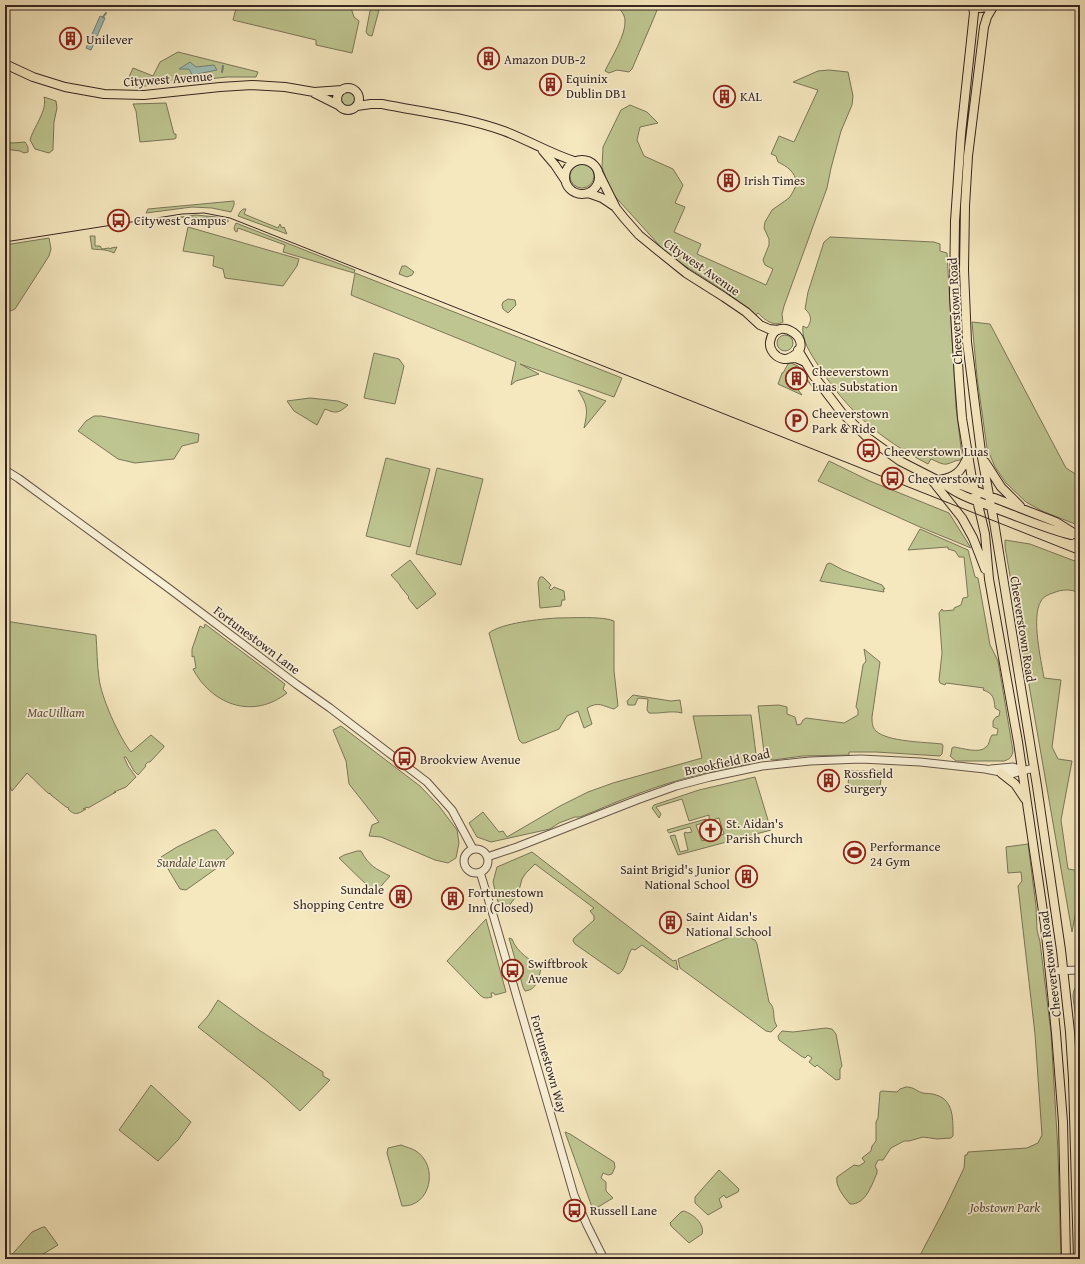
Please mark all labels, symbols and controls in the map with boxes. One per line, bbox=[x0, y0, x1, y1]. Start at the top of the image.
building icon: Unilever bbox=[58, 26, 84, 52]
place label: Unilever bbox=[86, 30, 134, 49]
building icon: Amazon DUB-2 bbox=[475, 46, 501, 72]
place label: Amazon DUB-2 bbox=[504, 50, 586, 69]
street label: Citywest Avenue bbox=[123, 66, 213, 92]
place label: Equinix Dublin DB1 bbox=[566, 69, 627, 103]
building icon: Equinix Dublin DB1 bbox=[538, 72, 564, 98]
building icon: KAL bbox=[711, 83, 737, 109]
place label: KAL bbox=[740, 87, 763, 106]
building icon: Irish Times bbox=[716, 167, 742, 193]
place label: Irish Times bbox=[744, 171, 805, 190]
bus stop icon: Citywest Campus bbox=[106, 207, 132, 233]
place label: Citywest Campus bbox=[134, 211, 227, 230]
street label: Citywest Avenue bbox=[660, 234, 744, 300]
street label: Cheeverstown Road bbox=[943, 257, 967, 365]
place label: Cheeverstown Luas Substation bbox=[812, 362, 898, 396]
building icon: Cheeverstown Luas Substation bbox=[784, 365, 810, 391]
place label: Cheeverstown Park & Ride bbox=[812, 404, 890, 438]
parking icon: Cheeverstown Park & Ride bbox=[783, 407, 809, 433]
bus stop icon: Cheeverstown Luas bbox=[855, 438, 881, 464]
place label: Cheeverstown Luas bbox=[884, 442, 988, 461]
bus stop icon: Cheeverstown bbox=[879, 465, 905, 491]
place label: Cheeverstown bbox=[908, 469, 986, 488]
street label: Cheeverstown Road bbox=[1005, 575, 1041, 683]
street label: Fortunestown Lane bbox=[210, 601, 304, 679]
park label: MacUilliam bbox=[27, 703, 85, 722]
street label: Brookfield Road bbox=[682, 744, 772, 780]
bus stop icon: Brookview Avenue bbox=[391, 746, 417, 772]
place label: Brookview Avenue bbox=[420, 750, 521, 769]
place label: Rossfield Surgery bbox=[844, 764, 893, 798]
building icon: Rossfield Surgery bbox=[815, 767, 841, 793]
place label: St. Aidan's Parish Church bbox=[726, 814, 804, 848]
church icon: St. Aidan's Parish Church bbox=[697, 817, 723, 843]
place label: Performance 24 Gym bbox=[870, 837, 941, 871]
sports icon: Performance 24 Gym bbox=[842, 840, 868, 866]
park label: Sundale Lawn bbox=[156, 853, 226, 872]
place label: Saint Brigid's Junior National School bbox=[620, 860, 731, 894]
building icon: Saint Brigid's Junior National School bbox=[733, 863, 759, 889]
place label: Sundale Shopping Centre bbox=[293, 880, 384, 914]
building icon: Sundale Shopping Centre bbox=[387, 883, 413, 909]
place label: Fortunestown Inn (Closed) bbox=[468, 883, 544, 917]
building icon: Fortunestown Inn (Closed) bbox=[439, 886, 465, 912]
place label: Saint Aidan's National School bbox=[686, 907, 772, 941]
building icon: Saint Aidan's National School bbox=[657, 910, 683, 936]
street label: Cheeverstown Road bbox=[1034, 910, 1066, 1018]
place label: Swiftbrook Avenue bbox=[528, 954, 588, 988]
bus stop icon: Swiftbrook Avenue bbox=[500, 957, 526, 983]
street label: Fortunestown Way bbox=[526, 1013, 572, 1116]
bus stop icon: Russell Lane bbox=[562, 1197, 588, 1223]
park label: Jobstown Park bbox=[968, 1198, 1040, 1217]
place label: Russell Lane bbox=[590, 1201, 657, 1220]

